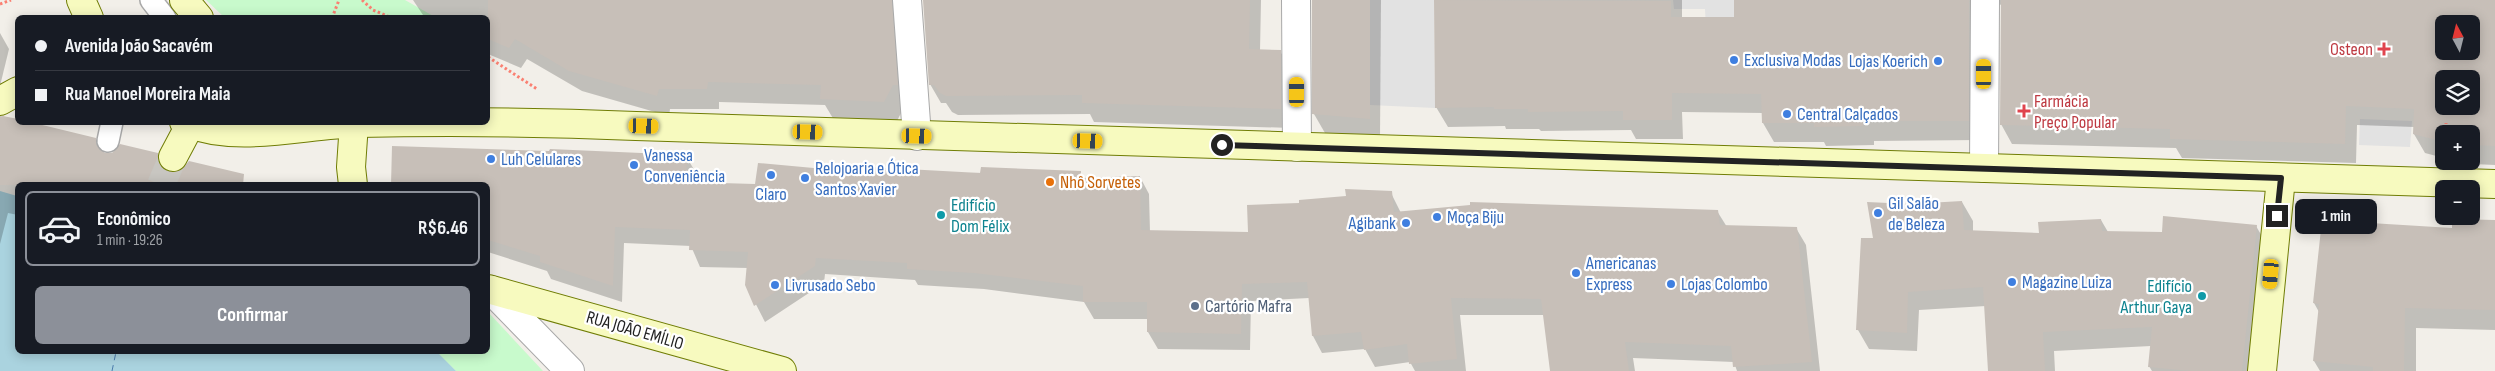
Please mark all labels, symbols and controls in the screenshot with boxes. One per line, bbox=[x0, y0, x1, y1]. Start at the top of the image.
north arrow bbox=[2435, 15, 2480, 60]
map controls bbox=[2435, 15, 2480, 225]
text: Avenida João Sacavém bbox=[65, 35, 213, 58]
place label: Osteon bbox=[2330, 39, 2373, 60]
marker: Osteon bbox=[2377, 42, 2391, 56]
place label: Exclusiva Modas bbox=[1744, 50, 1841, 71]
place label: Lojas Koerich bbox=[1849, 51, 1928, 72]
marker: Exclusiva Modas bbox=[1728, 54, 1740, 66]
marker: Lojas Koerich bbox=[1932, 55, 1944, 67]
car bbox=[1976, 59, 1991, 89]
button: layers bbox=[2435, 70, 2480, 115]
car bbox=[1289, 77, 1304, 107]
text: Rua Manoel Moreira Maia bbox=[65, 83, 230, 106]
place label: Farmácia Preço Popular bbox=[2034, 91, 2117, 133]
place label: Central Calçados bbox=[1797, 104, 1898, 125]
marker: Farmácia Preço Popular bbox=[2018, 105, 2030, 117]
marker: Central Calçados bbox=[1781, 108, 1793, 120]
car bbox=[628, 118, 659, 134]
car bbox=[792, 124, 823, 140]
button: + bbox=[2435, 125, 2480, 170]
car bbox=[901, 128, 932, 144]
car bbox=[1072, 133, 1103, 149]
route start bbox=[1211, 134, 1233, 156]
place label: Vanessa Conveniência bbox=[644, 145, 725, 187]
place label: Luh Celulares bbox=[501, 149, 581, 170]
marker: Luh Celulares bbox=[485, 153, 497, 165]
place label: Relojoaria e Ótica Santos Xavier bbox=[815, 158, 919, 200]
marker: Vanessa Conveniência bbox=[628, 159, 640, 171]
marker: Claro bbox=[765, 169, 777, 181]
marker: Relojoaria e Ótica Santos Xavier bbox=[799, 172, 811, 184]
place label: Nhô Sorvetes bbox=[1060, 172, 1141, 193]
marker: Nhô Sorvetes bbox=[1044, 176, 1056, 188]
button: − bbox=[2435, 180, 2480, 225]
place label: Claro bbox=[755, 184, 787, 205]
place label: Gil Salão de Beleza bbox=[1888, 193, 1945, 235]
place label: Edifício Dom Félix bbox=[951, 195, 1010, 237]
callout: 1 min bbox=[2294, 198, 2377, 234]
route end bbox=[2266, 205, 2288, 227]
icon: car bbox=[37, 206, 82, 251]
place label: Moça Biju bbox=[1447, 207, 1504, 228]
marker: Gil Salão de Beleza bbox=[1872, 207, 1884, 219]
text: 1 min bbox=[2321, 207, 2351, 226]
text: Econômico bbox=[97, 208, 171, 231]
marker: Edifício Dom Félix bbox=[935, 209, 947, 221]
marker: Moça Biju bbox=[1431, 211, 1443, 223]
place label: Agibank bbox=[1348, 213, 1396, 234]
text: R$6.46 bbox=[418, 217, 468, 240]
marker: Agibank bbox=[1400, 217, 1412, 229]
text: 1 min · 19:26 bbox=[97, 231, 163, 250]
place label: Americanas Express bbox=[1585, 253, 1656, 295]
car bbox=[2262, 258, 2279, 290]
marker: Americanas Express bbox=[1570, 267, 1582, 279]
place label: Magazine Luiza bbox=[2022, 272, 2112, 293]
place label: Lojas Colombo bbox=[1681, 274, 1768, 295]
place label: Livrusado Sebo bbox=[785, 275, 876, 296]
marker: Magazine Luiza bbox=[2006, 276, 2018, 288]
place label: Edifício Arthur Gaya bbox=[2120, 276, 2192, 318]
marker: Lojas Colombo bbox=[1665, 278, 1677, 290]
marker: Livrusado Sebo bbox=[769, 279, 781, 291]
button: Confirmar bbox=[35, 286, 470, 344]
marker: Edifício Arthur Gaya bbox=[2196, 290, 2208, 302]
place label: Cartório Mafra bbox=[1205, 296, 1292, 317]
marker: Cartório Mafra bbox=[1189, 300, 1201, 312]
street label: RUA JOÃO EMÍLIO bbox=[584, 307, 686, 354]

